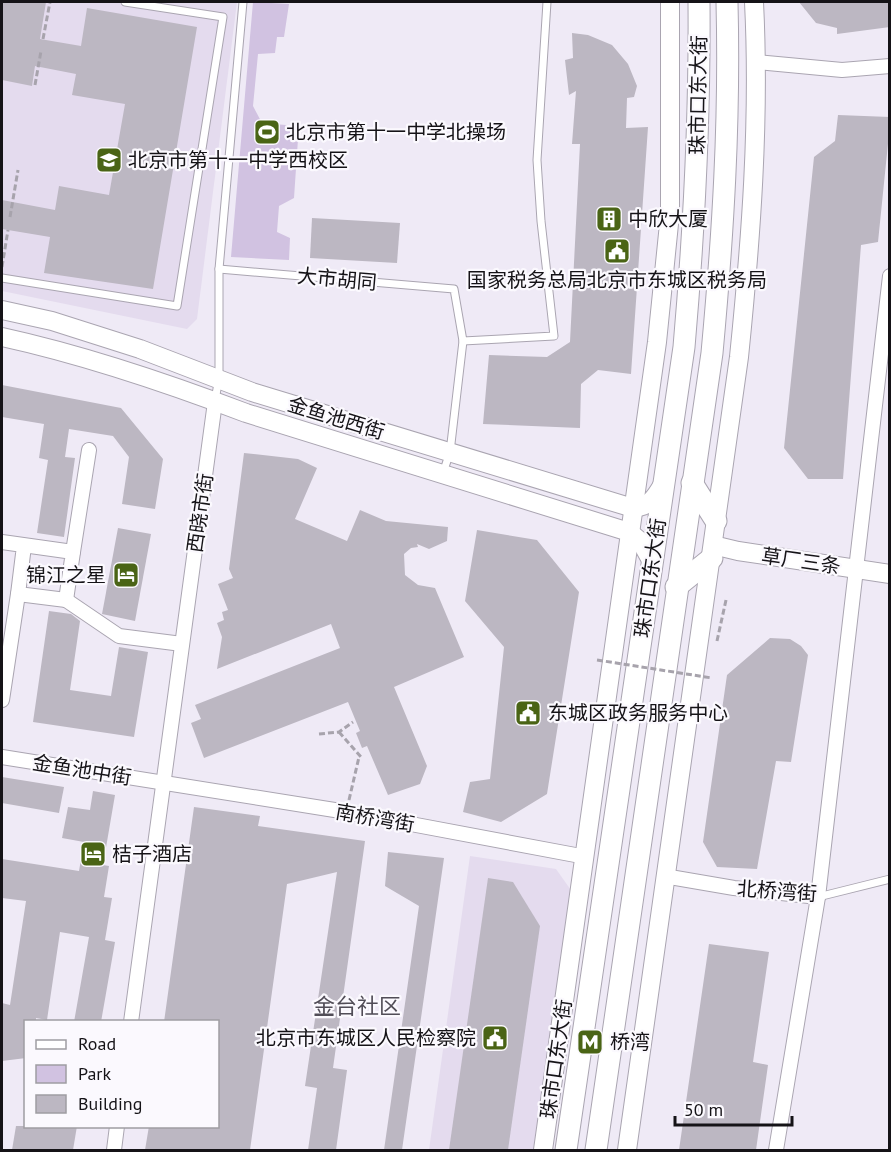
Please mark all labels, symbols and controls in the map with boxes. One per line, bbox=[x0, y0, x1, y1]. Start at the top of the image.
street label: 珠市口东大街 bbox=[684, 35, 712, 155]
sports icon: 北京市第十一中学北操场 bbox=[252, 117, 282, 147]
place label: 北京市第十一中学北操场 bbox=[286, 119, 506, 145]
school or university icon: 北京市第十一中学西校区 bbox=[94, 145, 124, 175]
place label: 北京市第十一中学西校区 bbox=[128, 147, 348, 173]
building icon: 中欣大厦 bbox=[594, 204, 624, 234]
place label: 中欣大厦 bbox=[628, 206, 708, 232]
public building icon: 国家税务总局北京市东城区税务局 bbox=[602, 236, 632, 266]
street label: 大市胡同 bbox=[296, 263, 378, 295]
place label: 国家税务总局北京市东城区税务局 bbox=[467, 267, 767, 293]
street label: 金鱼池西街 bbox=[284, 391, 388, 445]
street label: 西晓市街 bbox=[182, 472, 218, 554]
street label: 珠市口东大街 bbox=[629, 517, 671, 639]
street label: 草厂三条 bbox=[760, 543, 842, 579]
hotel icon: 锦江之星 bbox=[111, 560, 141, 590]
place label: 锦江之星 bbox=[26, 562, 106, 588]
public building icon: 东城区政务服务中心 bbox=[513, 698, 543, 728]
place label: 东城区政务服务中心 bbox=[548, 700, 728, 726]
street label: 金鱼池中街 bbox=[31, 749, 133, 791]
street label: 南桥湾街 bbox=[333, 798, 417, 838]
hotel icon: 桔子酒店 bbox=[78, 839, 108, 869]
place label: 桔子酒店 bbox=[112, 841, 192, 867]
street label: 北桥湾街 bbox=[736, 875, 818, 907]
district label: 金台社区 bbox=[313, 992, 401, 1020]
street label: 珠市口东大街 bbox=[535, 998, 577, 1120]
legend bbox=[24, 1020, 219, 1128]
public building icon: 北京市东城区人民检察院 bbox=[480, 1023, 510, 1053]
place label: 北京市东城区人民检察院 bbox=[256, 1025, 476, 1051]
metro station icon: 桥湾 bbox=[575, 1027, 605, 1057]
place label: 桥湾 bbox=[610, 1029, 650, 1055]
text: Road bbox=[78, 1032, 116, 1055]
text: Park bbox=[78, 1062, 111, 1085]
scale bar bbox=[675, 1089, 792, 1127]
text: Building bbox=[78, 1092, 142, 1115]
text: 50 m bbox=[684, 1098, 723, 1121]

